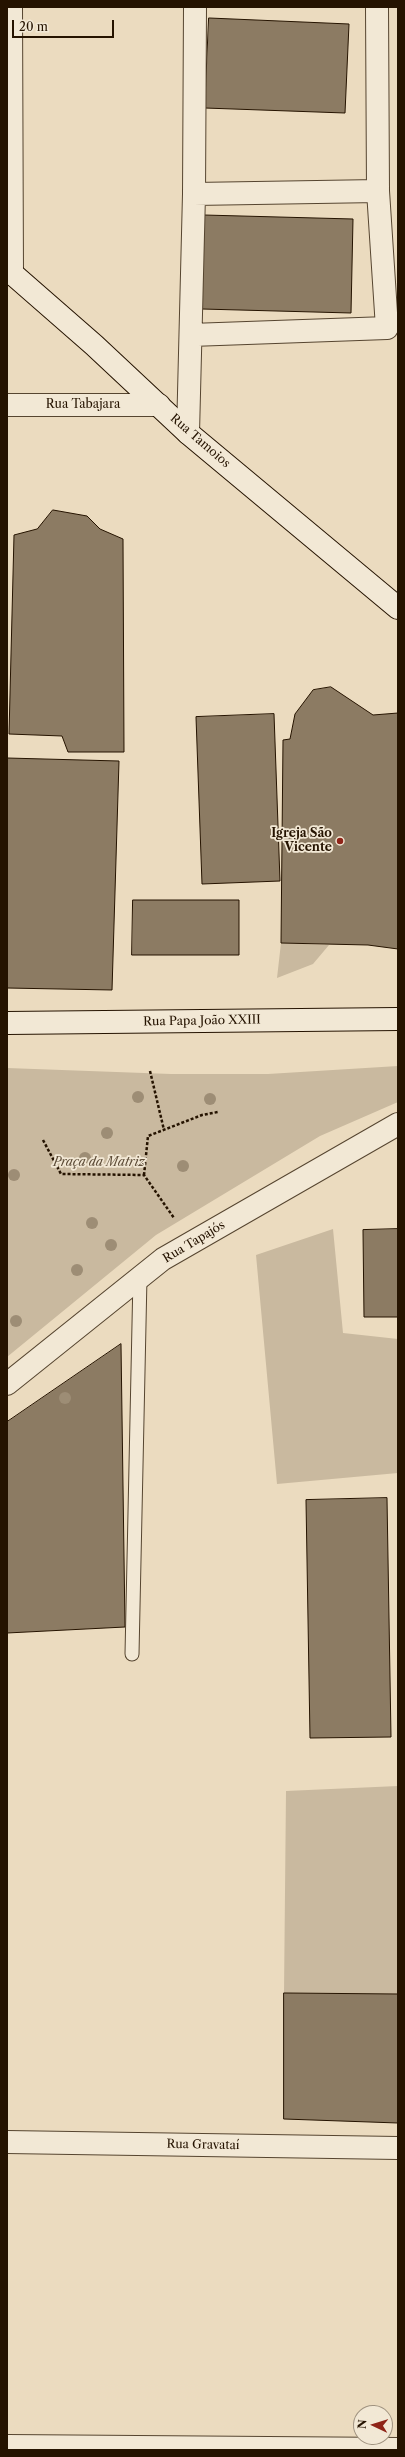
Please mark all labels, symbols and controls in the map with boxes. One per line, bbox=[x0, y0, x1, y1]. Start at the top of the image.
scale bar bbox=[14, 12, 116, 38]
text: 20 m bbox=[19, 19, 48, 34]
street label: Rua Tabajara bbox=[46, 398, 120, 412]
street label: Rua Tamoios bbox=[167, 411, 233, 471]
place label: Igreja São Vicente bbox=[271, 827, 332, 855]
marker: Igreja São Vicente bbox=[335, 836, 345, 846]
street label: Rua Papa João XXIII bbox=[143, 1013, 261, 1029]
park label: Praça da Matriz bbox=[53, 1156, 145, 1170]
street label: Rua Tapajós bbox=[160, 1218, 228, 1266]
street label: Rua Gravataí bbox=[166, 2137, 240, 2153]
north arrow bbox=[353, 2405, 393, 2445]
text: N bbox=[355, 2419, 369, 2429]

